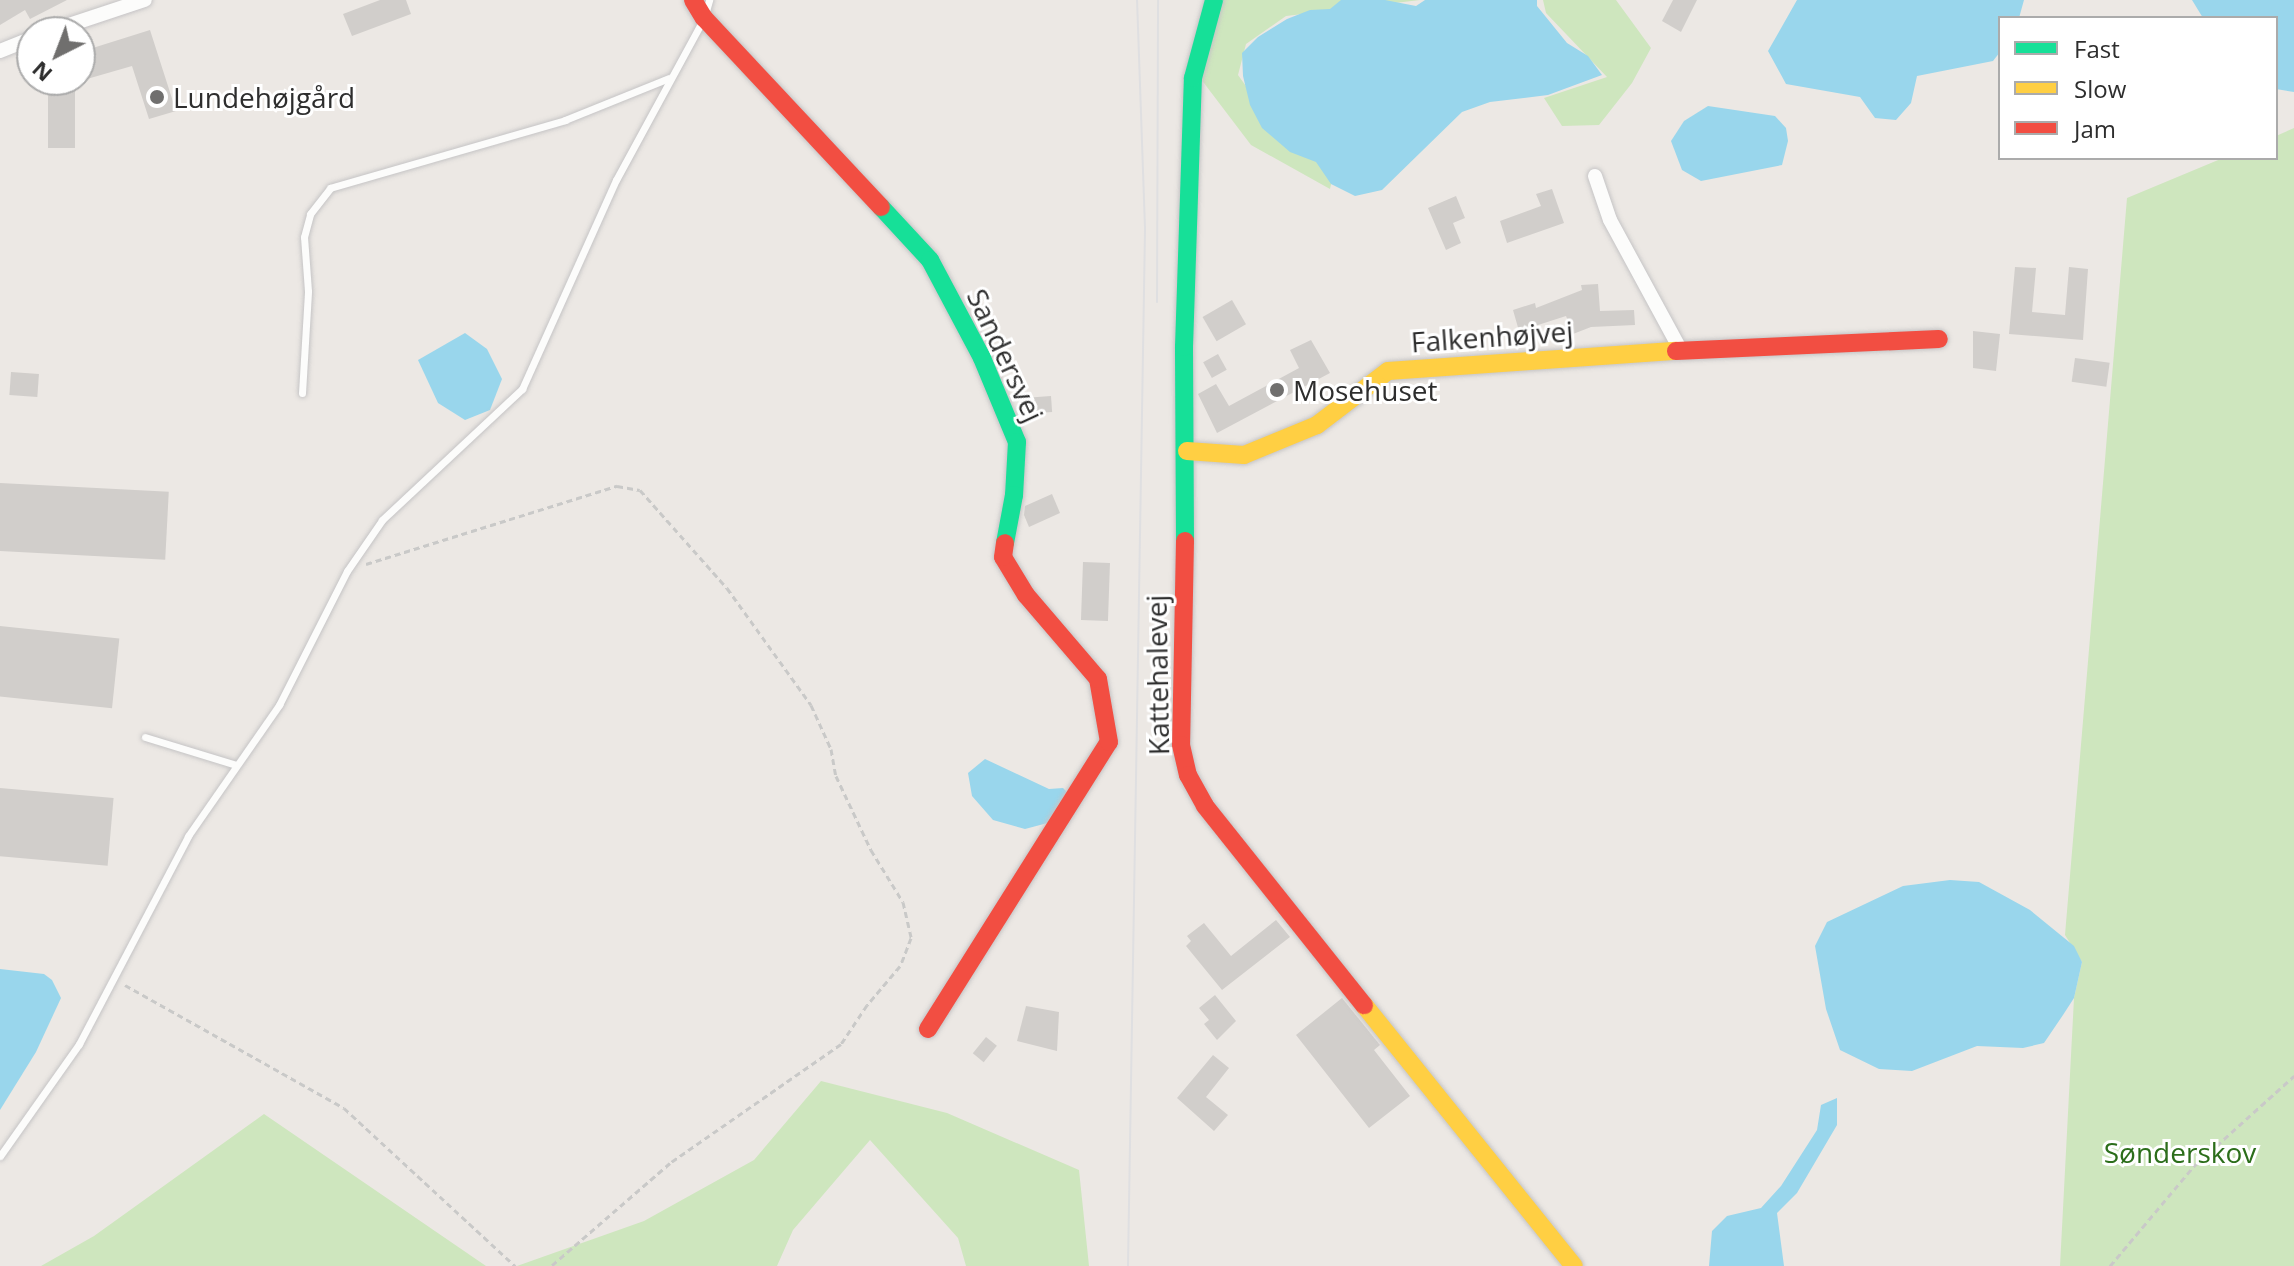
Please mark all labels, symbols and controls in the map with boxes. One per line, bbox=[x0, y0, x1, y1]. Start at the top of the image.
north arrow bbox=[16, 16, 96, 96]
legend bbox=[1998, 16, 2278, 160]
text: Fast bbox=[2074, 32, 2120, 65]
text: N bbox=[25, 55, 58, 89]
text: Slow bbox=[2074, 72, 2126, 105]
place label: Lundehøjgård bbox=[173, 80, 355, 114]
marker: Lundehøjgård bbox=[148, 88, 166, 106]
text: Jam bbox=[2074, 112, 2116, 145]
street label: Sandersvej bbox=[961, 283, 1051, 427]
street label: Falkenhøjvej bbox=[1410, 314, 1574, 358]
place label: Mosehuset bbox=[1293, 373, 1437, 407]
marker: Mosehuset bbox=[1268, 381, 1286, 399]
street label: Kattehalevej bbox=[1139, 594, 1175, 756]
park label: Sønderskov bbox=[2104, 1135, 2256, 1169]

